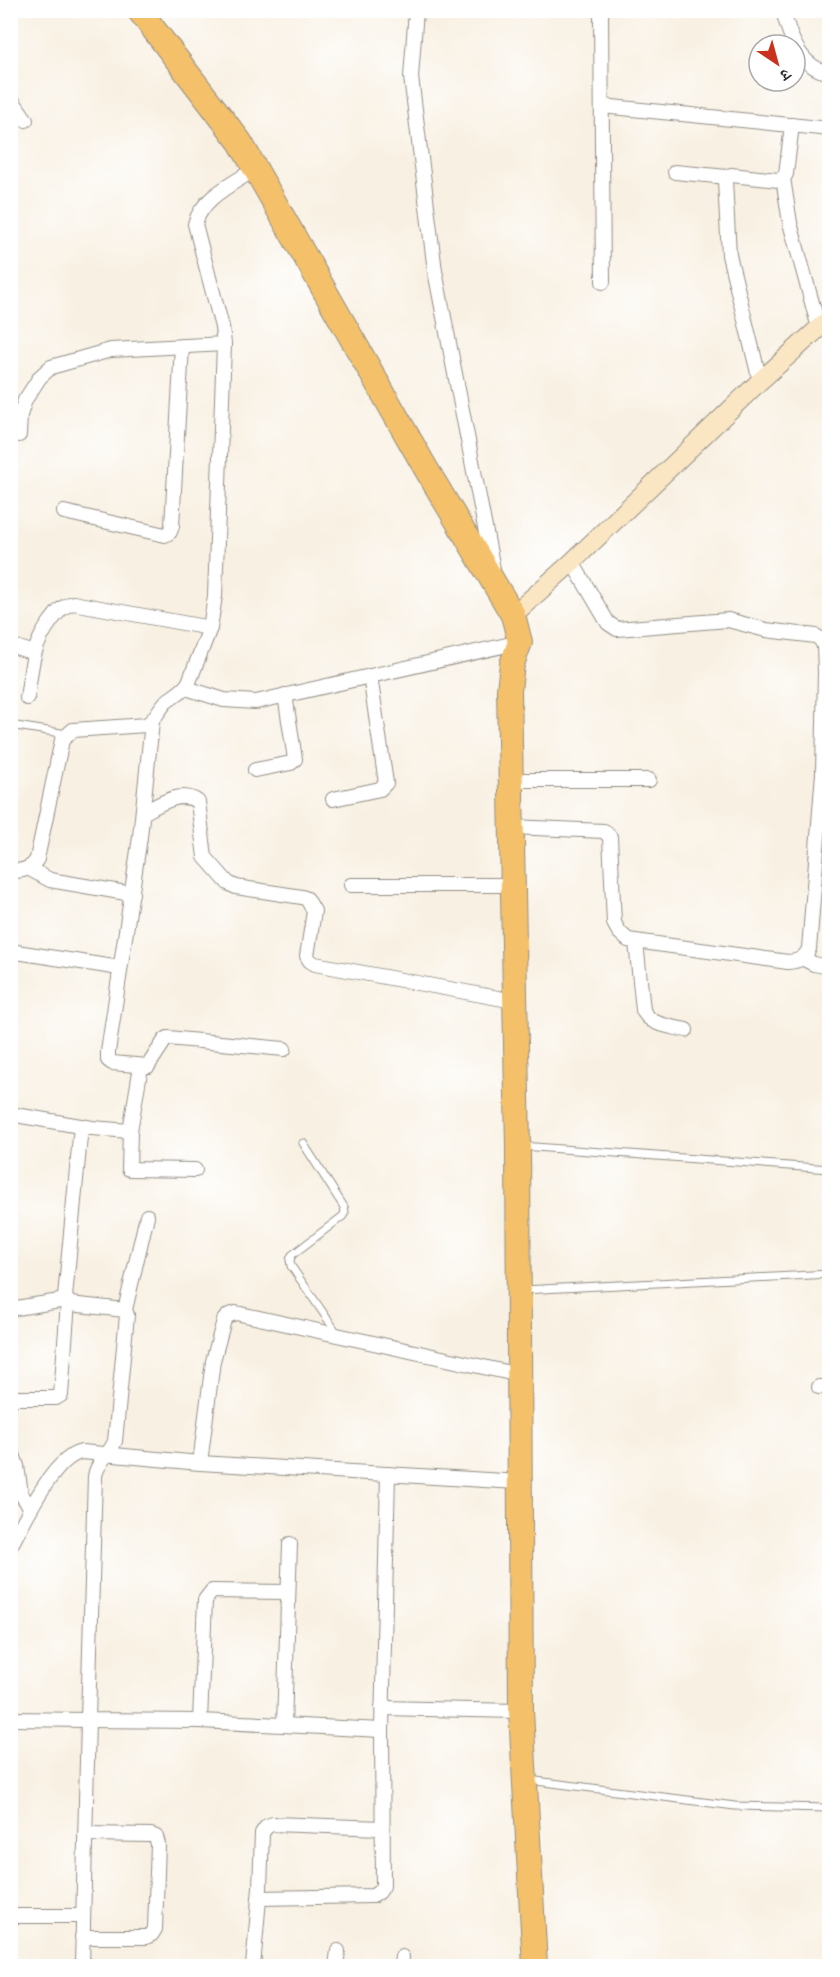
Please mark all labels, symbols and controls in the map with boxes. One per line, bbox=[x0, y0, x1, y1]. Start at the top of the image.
north arrow bbox=[747, 33, 807, 93]
text: उ bbox=[775, 63, 796, 87]

